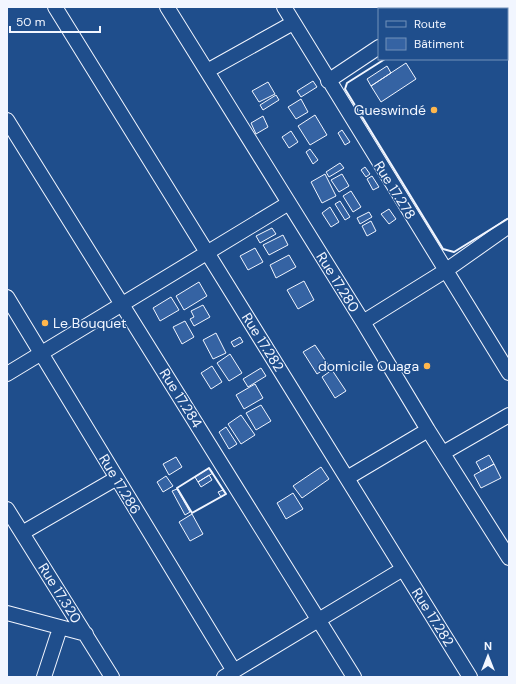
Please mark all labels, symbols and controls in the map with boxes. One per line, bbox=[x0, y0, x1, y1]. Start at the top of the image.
scale bar bbox=[10, 8, 100, 34]
legend bbox=[378, 8, 508, 60]
text: 50 m bbox=[16, 14, 45, 30]
text: Route bbox=[414, 16, 446, 32]
text: Bâtiment bbox=[414, 36, 465, 52]
place label: Gueswindé bbox=[354, 101, 426, 119]
marker: Gueswindé bbox=[429, 105, 439, 115]
street label: Rue 17.278 bbox=[370, 158, 420, 222]
street label: Rue 17.280 bbox=[312, 249, 364, 315]
street label: Rue 17.282 bbox=[238, 309, 288, 375]
place label: Le Bouquet bbox=[53, 314, 127, 332]
marker: Le Bouquet bbox=[40, 318, 50, 328]
place label: domicile Ouaga bbox=[318, 357, 419, 375]
marker: domicile Ouaga bbox=[422, 361, 432, 371]
street label: Rue 17.284 bbox=[156, 365, 207, 431]
street label: Rue 17.286 bbox=[95, 451, 145, 517]
street label: Rue 17.320 bbox=[34, 560, 86, 626]
street label: Rue 17.282 bbox=[408, 584, 458, 650]
north arrow bbox=[468, 636, 508, 676]
text: N bbox=[484, 639, 492, 653]

